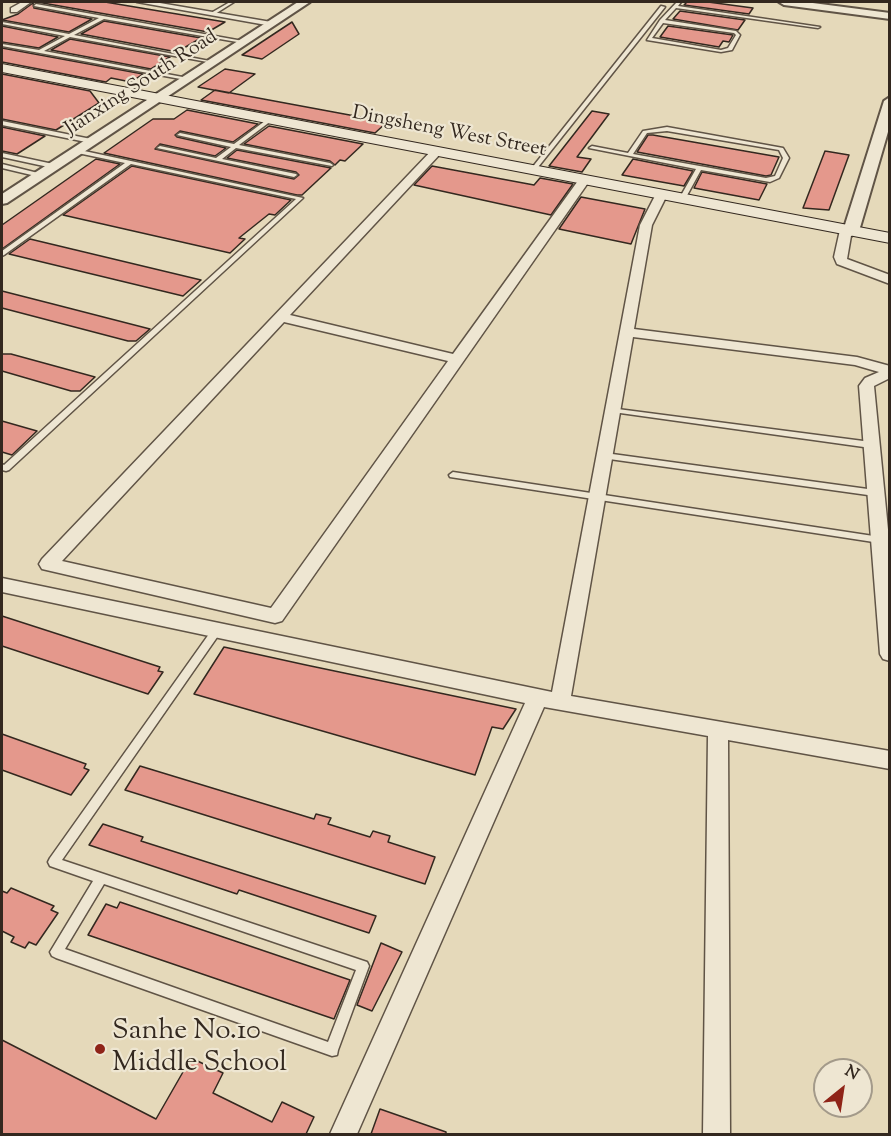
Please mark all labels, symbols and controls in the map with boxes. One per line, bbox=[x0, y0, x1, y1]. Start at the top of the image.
street label: Jianxing South Road bbox=[61, 26, 223, 142]
street label: Dingsheng West Street bbox=[350, 102, 548, 164]
place label: Sanhe No.10 Middle School bbox=[112, 1016, 287, 1082]
marker: Sanhe No.10 Middle School bbox=[93, 1042, 107, 1056]
north arrow bbox=[813, 1058, 873, 1118]
text: N bbox=[840, 1061, 863, 1087]

